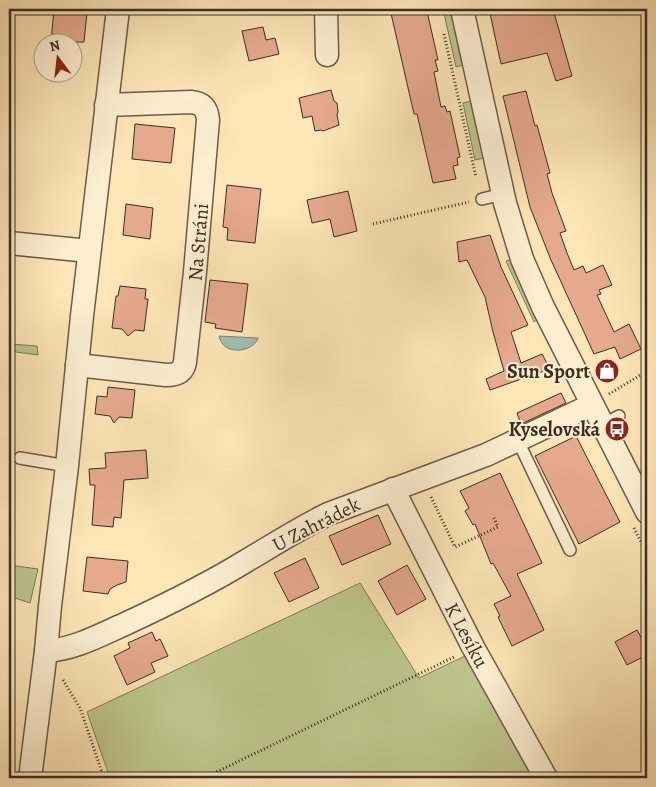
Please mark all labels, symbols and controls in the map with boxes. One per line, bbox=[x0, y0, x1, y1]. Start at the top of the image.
north arrow bbox=[32, 32, 82, 82]
text: N bbox=[47, 35, 62, 56]
street label: Na Stráni bbox=[182, 202, 215, 282]
place label: Sun Sport bbox=[507, 358, 590, 385]
shop icon: Sun Sport bbox=[594, 358, 620, 384]
place label: Kyselovská bbox=[509, 416, 600, 443]
bus stop icon: Kyselovská bbox=[604, 416, 630, 442]
street label: U Zahrádek bbox=[268, 491, 365, 558]
street label: K Lesíku bbox=[438, 598, 495, 673]

